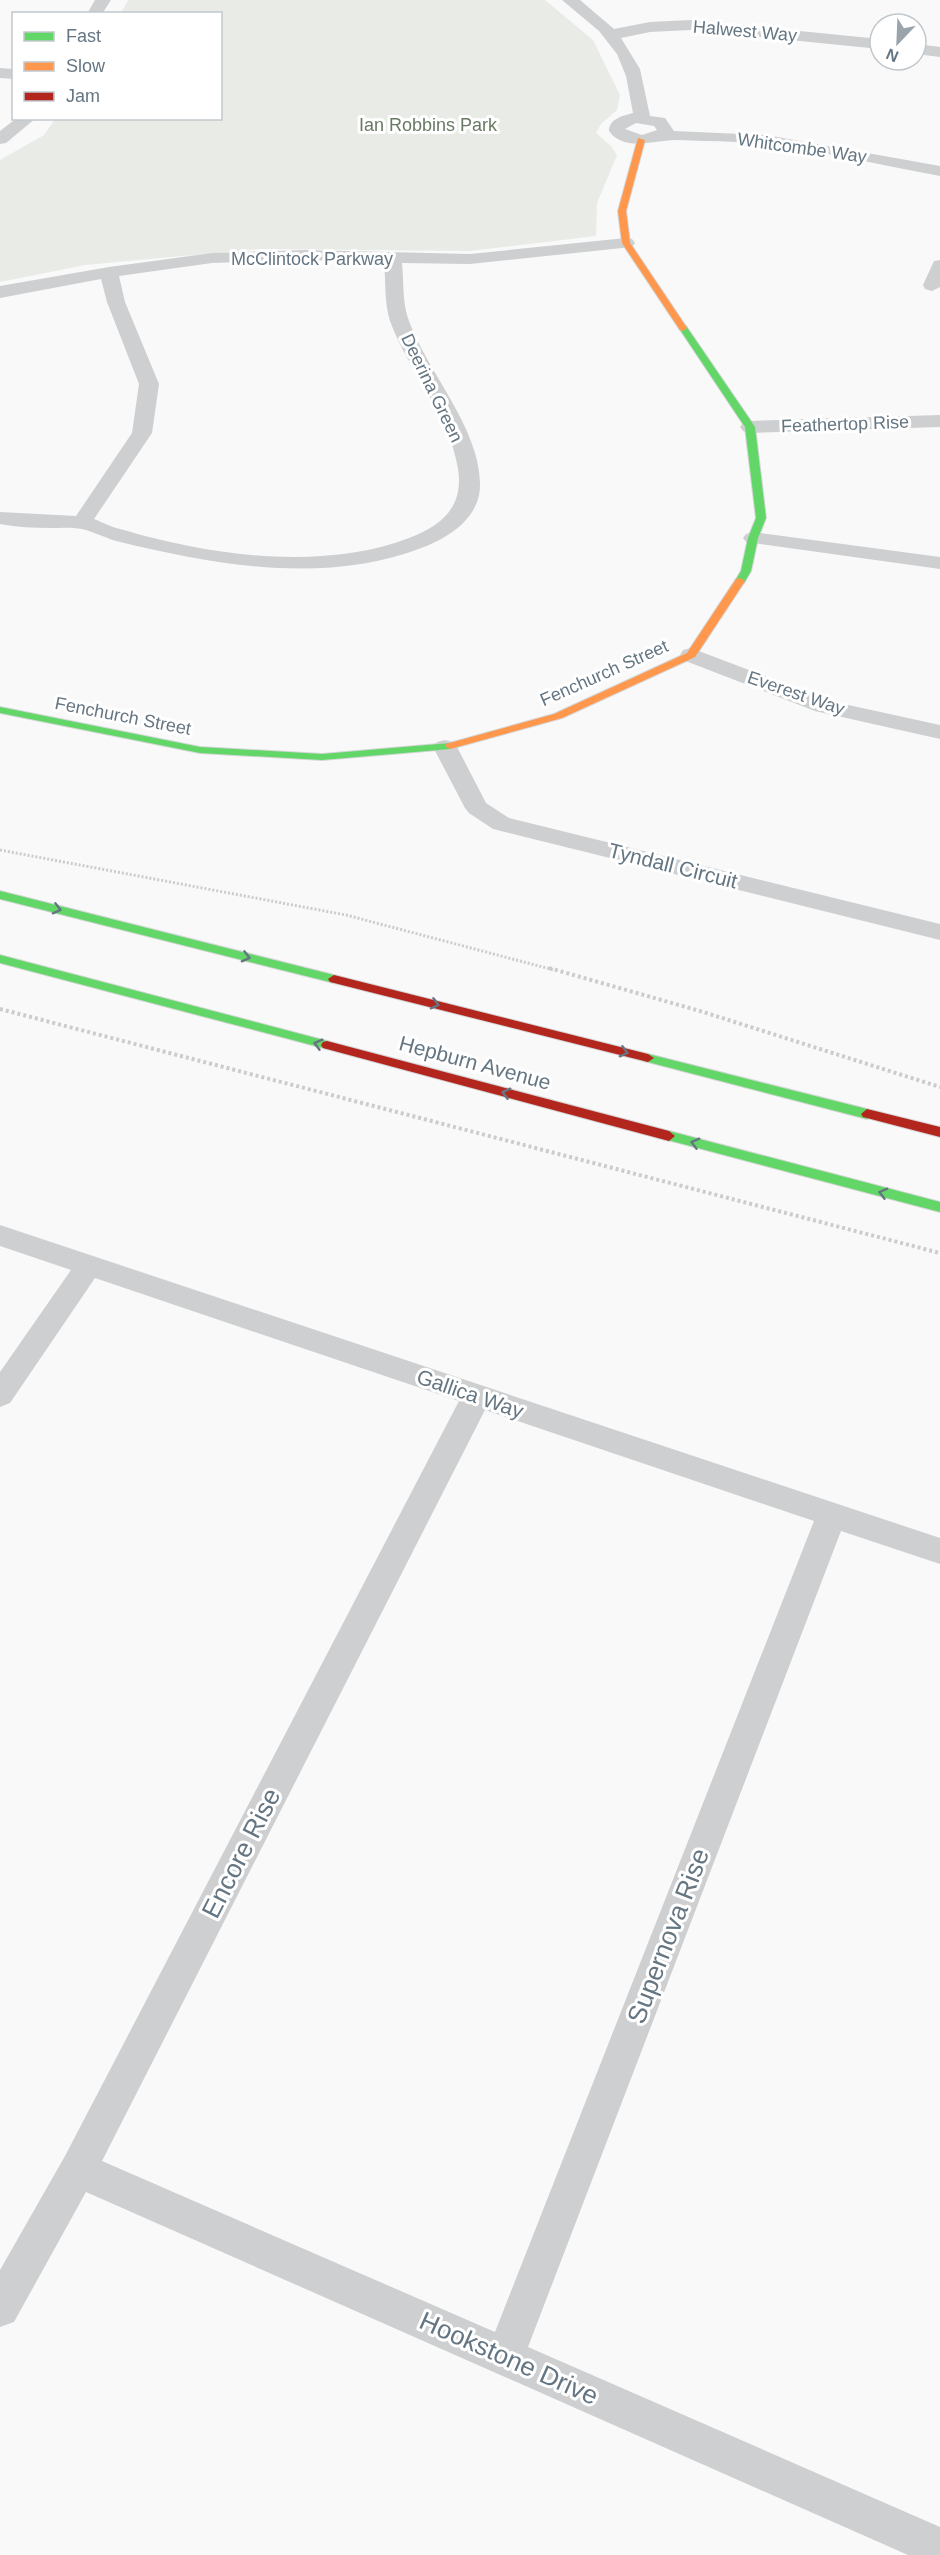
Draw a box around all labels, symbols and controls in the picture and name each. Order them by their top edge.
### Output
legend [12,12,222,120]
north arrow [868,12,928,72]
street label: Halwest Way [692,16,798,46]
text: Fast [66,26,101,46]
text: N [884,45,901,65]
text: Slow [66,56,106,76]
text: Jam [66,86,100,106]
park label: Ian Robbins Park [359,115,498,135]
street label: Whitcombe Way [736,129,868,167]
street label: McClintock Parkway [231,249,393,269]
street label: Deerina Green [397,331,467,445]
street label: Feathertop Rise [781,412,909,436]
street label: Fenchurch Street [537,636,671,710]
street label: Everest Way [745,667,847,719]
street label: Fenchurch Street [53,693,193,739]
street label: Tyndall Circuit [606,838,740,893]
one-way arrow [52,901,62,914]
one-way arrow [241,949,251,962]
one-way arrow [430,997,440,1010]
street label: Hepburn Avenue [397,1031,553,1094]
one-way arrow [313,1038,323,1051]
one-way arrow [619,1044,629,1057]
one-way arrow [501,1088,511,1101]
one-way arrow [690,1138,701,1150]
one-way arrow [879,1187,889,1200]
street label: Gallica Way [414,1365,527,1423]
street label: Encore Rise [195,1783,287,1923]
street label: Supernova Rise [621,1844,715,2028]
street label: Hookstone Drive [415,2305,603,2411]

